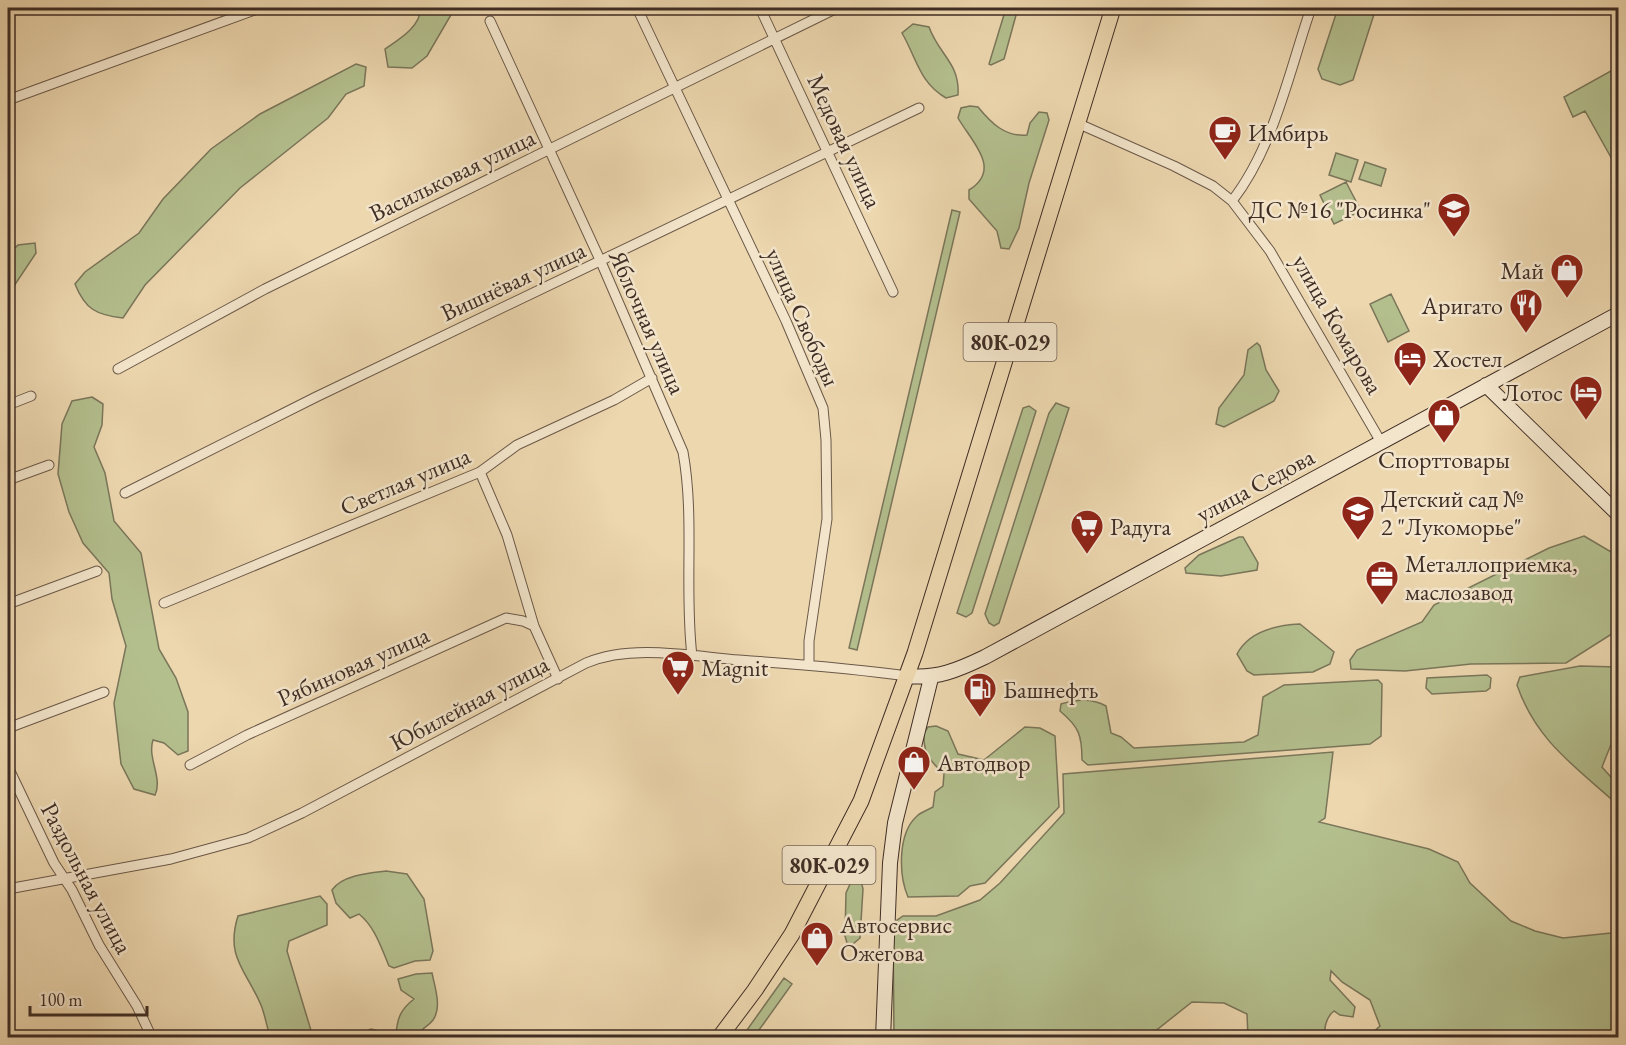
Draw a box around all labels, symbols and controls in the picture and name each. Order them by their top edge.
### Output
street label: Медовая улица [800,69,890,213]
cafe icon: Имбирь [1207,114,1243,161]
place label: Имбирь [1248,117,1328,148]
street label: Васильковая улица [364,121,540,229]
school or university icon: ДС №16 "Росинка" [1436,191,1472,238]
place label: ДС №16 "Росинка" [1249,194,1431,225]
street label: Вишнёвая улица [436,234,591,328]
street label: улица Свободы [759,243,847,391]
street label: Яблочная улица [602,244,694,399]
street label: улица Комарова [1285,248,1391,400]
shop icon: Май [1549,252,1585,299]
place label: Май [1501,255,1544,286]
restaurant icon: Аригато [1508,287,1544,334]
place label: Аригато [1420,290,1503,321]
road number: 80К-029 [964,323,1056,361]
hotel icon: Хостел [1392,340,1428,387]
place label: Хостел [1432,343,1502,374]
hotel icon: Лотос [1568,374,1604,421]
place label: Лотос [1503,377,1563,408]
shop icon: Спорттовары [1426,397,1462,444]
street label: Светлая улица [335,440,475,522]
street label: улица Седова [1190,441,1320,529]
place label: Спорттовары [1378,444,1510,475]
place label: Детский сад № 2 "Лукоморье" [1381,483,1524,542]
school or university icon: Детский сад № 2 "Лукоморье" [1340,494,1376,541]
supermarket icon: Радуга [1069,508,1105,555]
place label: Радуга [1110,511,1172,542]
place label: Металлоприемка, маслозавод [1405,548,1578,607]
office icon: Металлоприемка, маслозавод [1364,559,1400,606]
street label: Рябиновая улица [272,618,434,713]
street label: Юбилейная улица [384,648,554,758]
supermarket icon: Magnit [660,649,696,696]
place label: Magnit [701,652,769,683]
fuel station icon: Башнефть [962,671,998,718]
place label: Башнефть [1003,674,1098,705]
shop icon: Автодвор [896,744,932,791]
place label: Автодвор [936,747,1030,778]
street label: Раздольная улица [34,797,140,959]
road number: 80К-029 [782,846,876,884]
place label: Автосервис Ожегова [839,909,952,968]
shop icon: Автосервис Ожегова [799,920,835,967]
scale bar [30,979,147,1017]
text: 100 m [39,988,83,1011]

